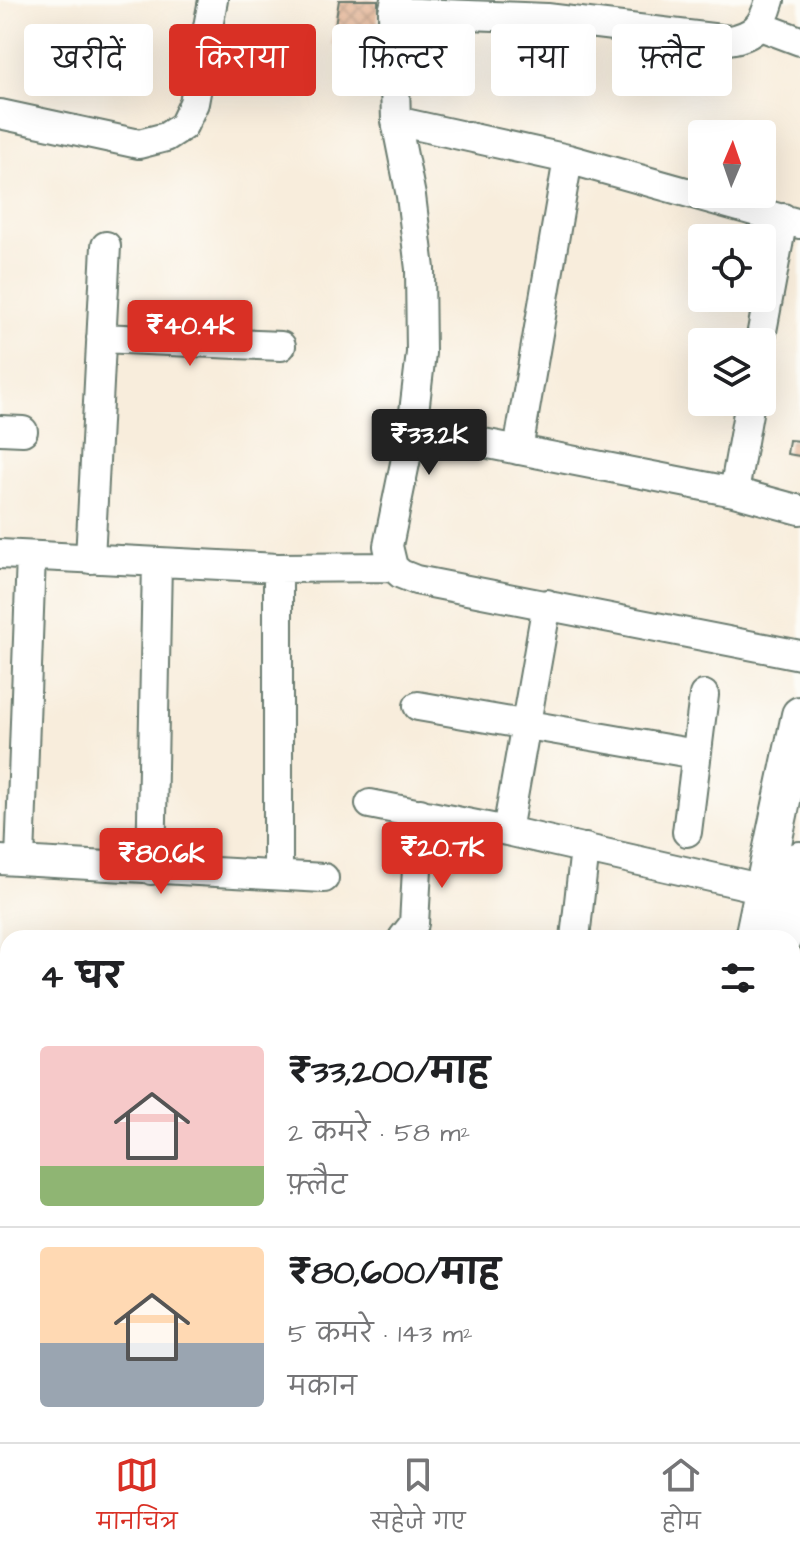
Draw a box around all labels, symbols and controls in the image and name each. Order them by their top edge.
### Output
chip: खरीदें [24,24,153,96]
chip: किराया [169,24,316,96]
chip: फ़िल्टर [332,24,475,96]
chip: नया [491,24,596,96]
chip: फ़्लैट [612,24,732,96]
north arrow [688,120,776,208]
map controls [688,120,776,416]
button: locate [688,224,776,312]
pin: ₹40.4K [125,300,255,368]
text: ₹40.4K [145,308,235,344]
button: layers [688,328,776,416]
pin: ₹33.2K [364,409,494,477]
text: ₹33.2K [390,417,468,453]
pin: ₹20.7K [377,822,507,890]
pin: ₹80.6K [96,828,226,896]
text: ₹20.7K [400,830,484,866]
text: ₹80.6K [118,836,204,872]
text: 4 घर [40,953,122,1001]
icon: filters [716,956,760,1000]
text: ₹33,200/माह [288,1048,490,1096]
icon: home [104,1078,200,1174]
text: 2 कमरे · 58 m² [288,1115,470,1151]
text: फ़्लैट [288,1168,347,1204]
text: ₹80,600/माह [288,1249,500,1297]
icon: home [104,1279,200,1375]
text: 5 कमरे · 143 m² [288,1316,473,1352]
text: मकान [288,1369,357,1405]
tab: मानचित्र [97,1453,177,1546]
tab: सहेजे गए [371,1453,466,1546]
tab: होम [659,1453,703,1546]

